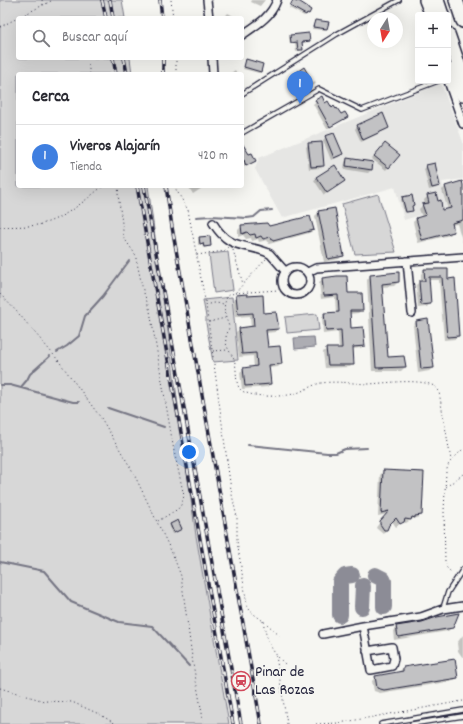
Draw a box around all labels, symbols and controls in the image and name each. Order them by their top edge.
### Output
north arrow [367,12,403,48]
map controls [415,12,451,84]
button: + [415,12,451,48]
search box [16,16,244,60]
icon: search [30,27,52,49]
text: Buscar aquí [62,27,127,49]
button: − [415,48,451,84]
pin: 1 [287,71,313,104]
text: Cerca [32,86,69,110]
text: Viveros Alajarín [70,136,160,158]
text: 1 [44,147,46,166]
text: 420 m [198,147,228,166]
text: Tienda [70,158,102,177]
your location [179,442,199,462]
place label: Pinar de Las Rozas [255,661,315,702]
station icon: Pinar de Las Rozas [230,670,252,692]

